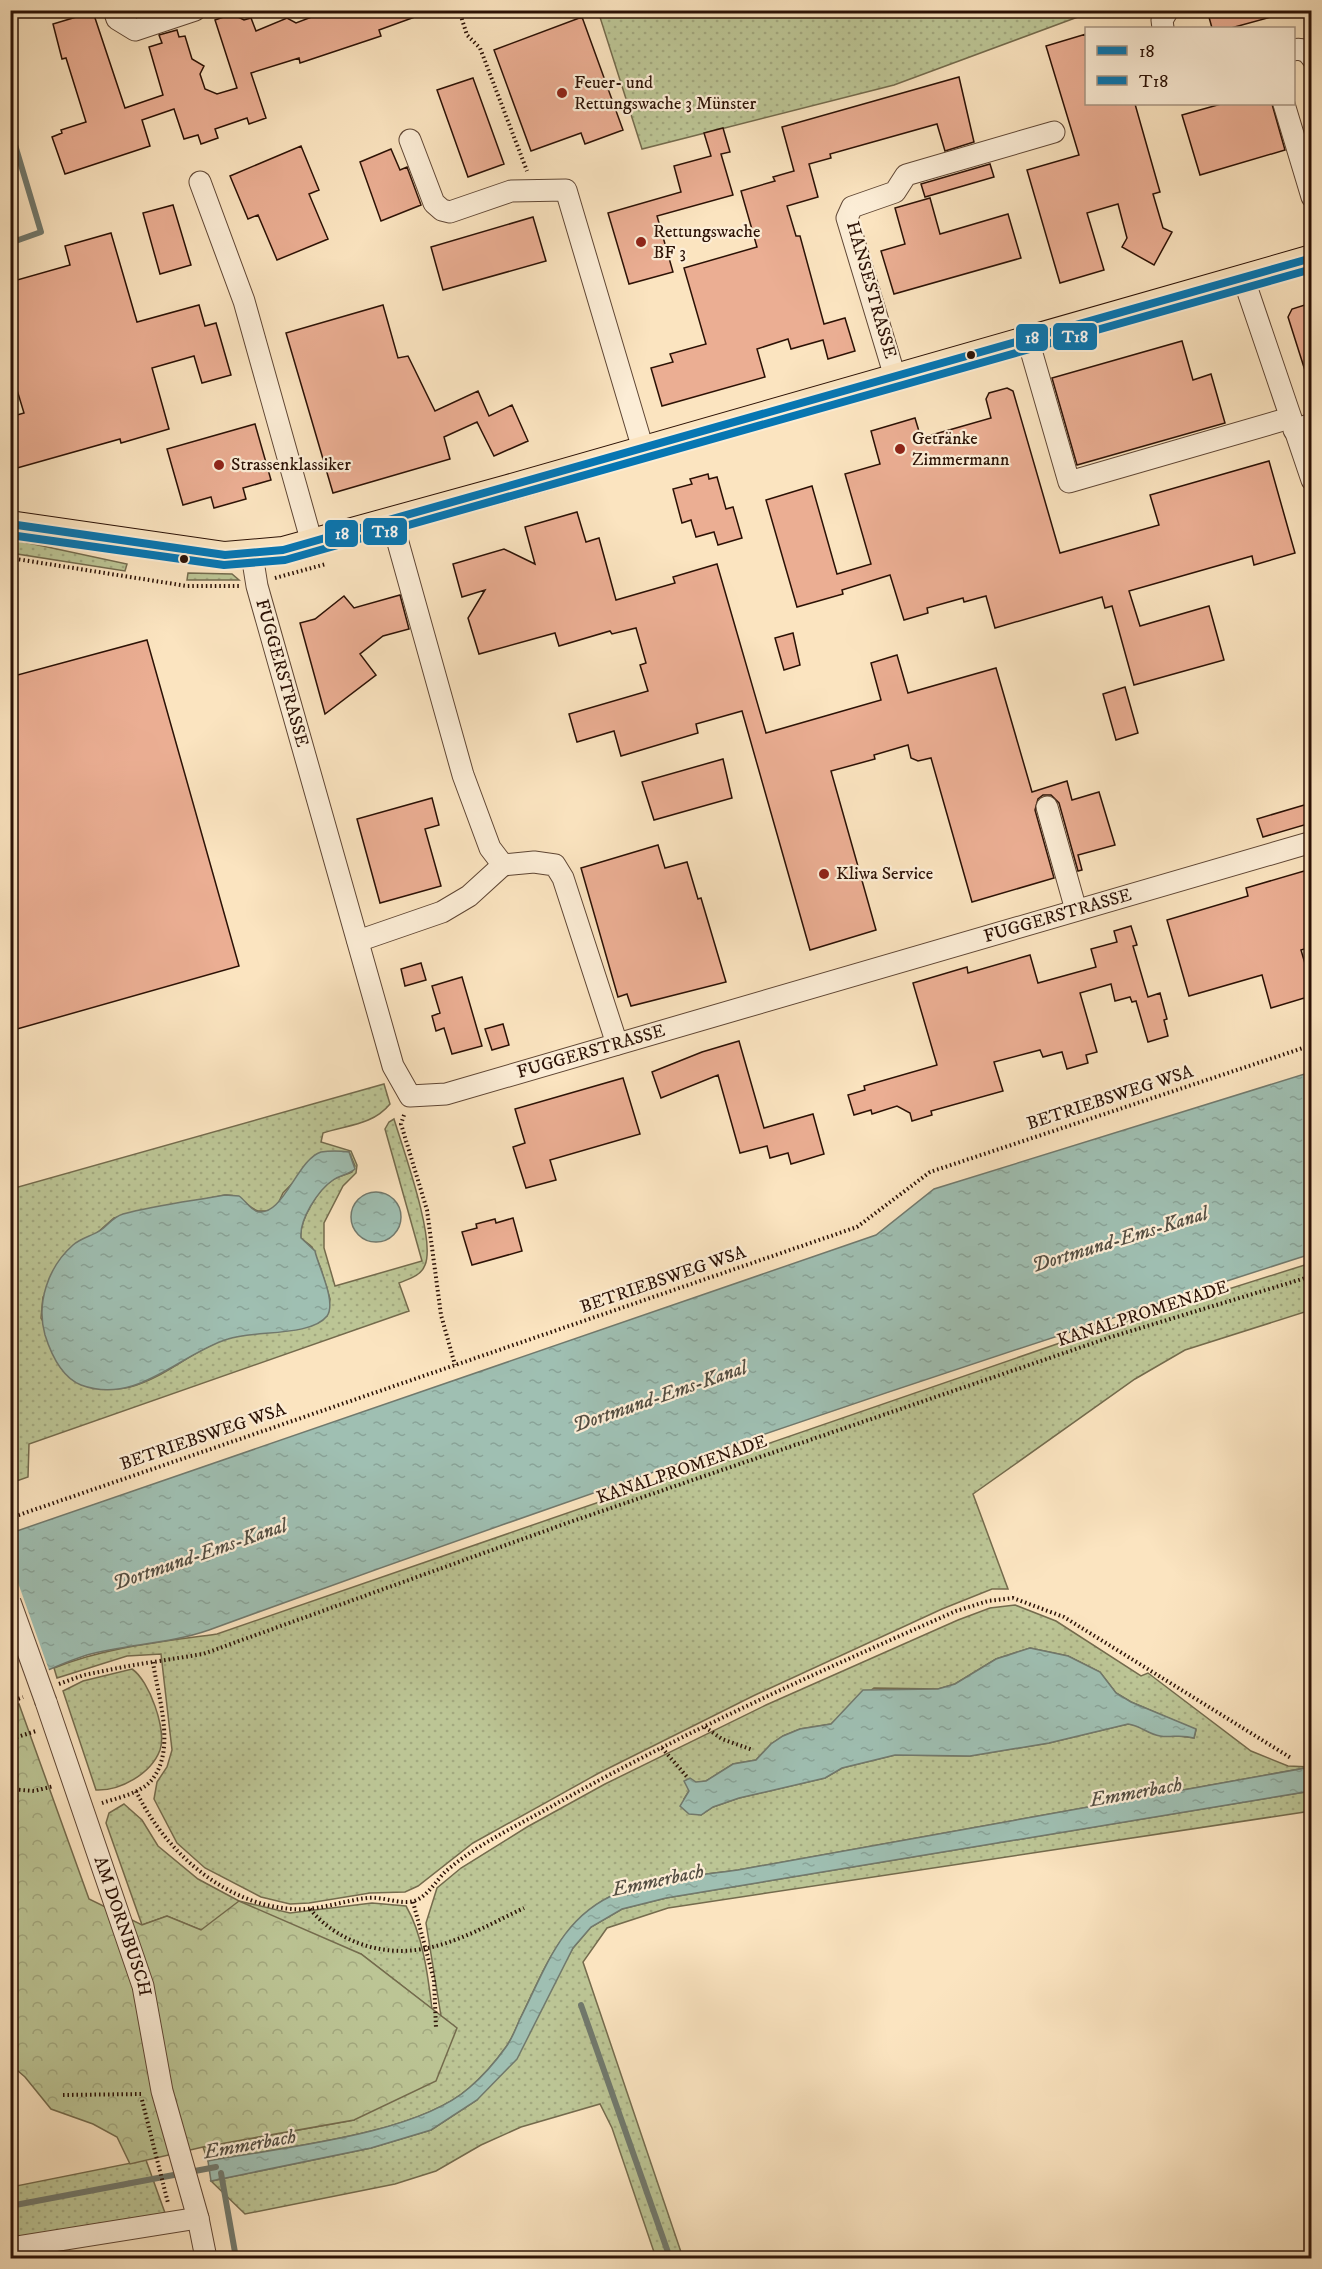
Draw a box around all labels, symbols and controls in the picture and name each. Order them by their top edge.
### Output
legend [1085,27,1295,105]
text: 18 [1139,41,1155,63]
text: T18 [1139,71,1168,93]
place label: Feuer- und Rettungswache 3 Münster [574,72,756,115]
marker: Feuer- und Rettungswache 3 Münster [555,86,569,100]
street label: HANSESTRASSE [841,219,901,361]
place label: Rettungswache BF 3 [653,221,760,264]
marker: Rettungswache BF 3 [634,235,648,249]
line badge: T18 [1052,322,1098,351]
line badge: 18 [1015,323,1049,352]
text: T18 [1061,327,1088,347]
text: 18 [1025,328,1039,348]
unlabelled marker [965,349,977,361]
place label: Getränke Zimmermann [912,428,1010,471]
marker: Getränke Zimmermann [893,442,907,456]
place label: Strassenklassiker [231,454,351,476]
marker: Strassenklassiker [212,458,226,472]
line badge: T18 [362,517,408,546]
line badge: 18 [324,519,359,548]
text: T18 [371,522,398,542]
text: 18 [335,524,349,544]
unlabelled marker [178,553,190,565]
street label: FUGGERSTRASSE [250,597,313,750]
place label: Kliwa Service [836,863,933,885]
marker: Kliwa Service [817,867,831,881]
street label: FUGGERSTRASSE [981,884,1135,948]
street label: FUGGERSTRASSE [515,1020,668,1084]
street label: BETRIEBSWEG WSA [1024,1061,1197,1135]
water label: Dortmund-Ems-Kanal [1029,1201,1213,1279]
street label: BETRIEBSWEG WSA [577,1241,749,1319]
street label: KANALPROMENADE [1055,1276,1232,1352]
water label: Dortmund-Ems-Kanal [569,1355,752,1439]
street label: BETRIEBSWEG WSA [117,1398,289,1476]
street label: KANALPROMENADE [594,1430,770,1510]
water label: Dortmund-Ems-Kanal [109,1513,292,1597]
water label: Emmerbach [1087,1773,1184,1814]
street label: AM DORNBUSCH [89,1853,156,1998]
water label: Emmerbach [609,1859,706,1903]
water label: Emmerbach [201,2125,298,2166]

